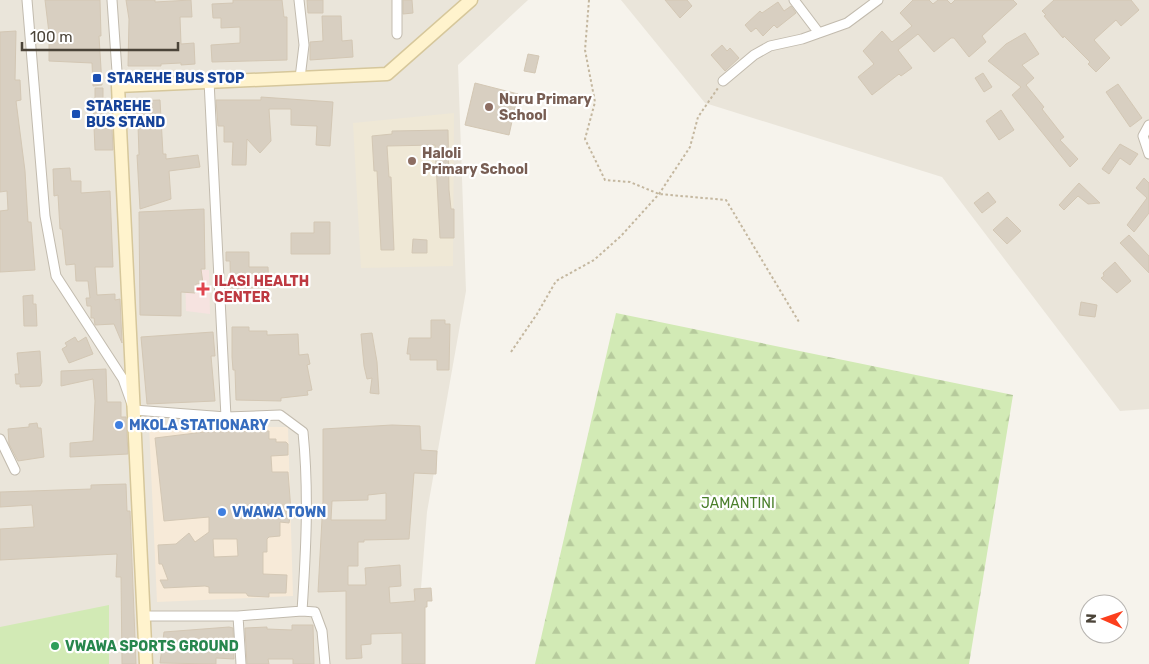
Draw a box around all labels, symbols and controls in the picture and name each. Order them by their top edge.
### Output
scale bar [22,20,179,52]
text: 100 m [30,28,72,46]
place label: STAREHE BUS STOP [107,70,245,87]
marker: STAREHE BUS STOP [91,72,103,84]
place label: Nuru Primary School [499,91,593,124]
place label: STAREHE BUS STAND [86,98,165,131]
marker: Nuru Primary School [483,101,495,113]
marker: STAREHE BUS STAND [70,108,82,120]
place label: Haloli Primary School [422,145,528,178]
marker: Haloli Primary School [406,155,418,167]
place label: ILASI HEALTH CENTER [214,273,309,306]
marker: ILASI HEALTH CENTER [196,282,210,296]
place label: MKOLA STATIONARY [129,417,269,434]
marker: MKOLA STATIONARY [113,419,125,431]
park label: JAMANTINI [701,495,775,512]
place label: VWAWA TOWN [232,504,326,521]
marker: VWAWA TOWN [216,506,228,518]
north arrow [1079,594,1129,644]
text: N [1083,613,1100,624]
place label: VWAWA SPORTS GROUND [65,638,239,655]
marker: VWAWA SPORTS GROUND [49,640,61,652]

